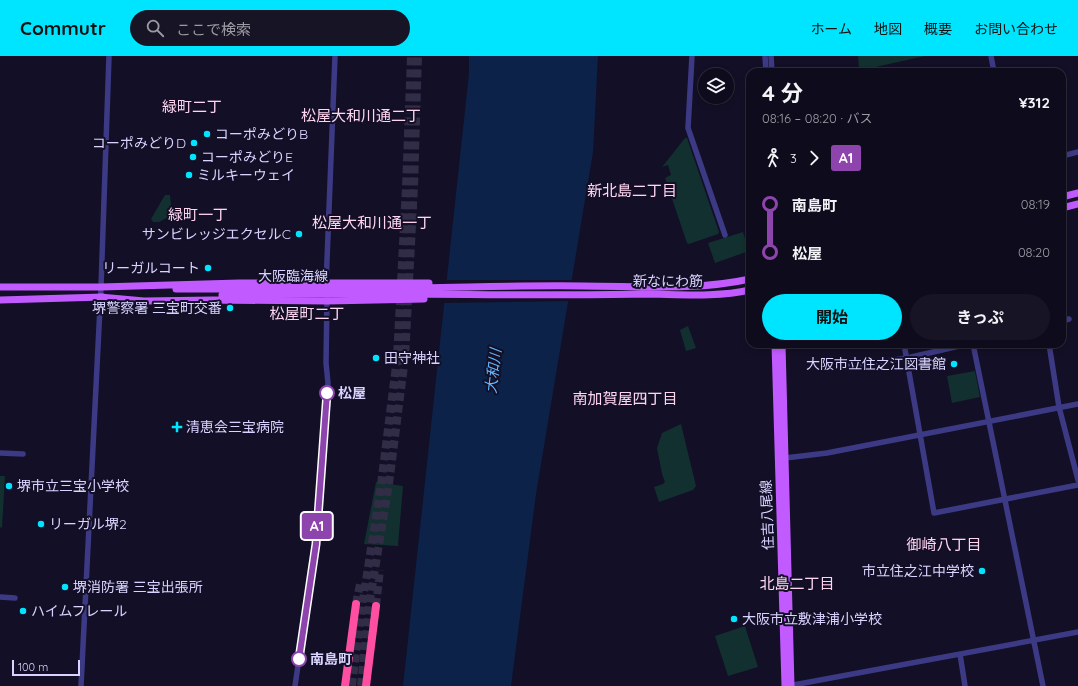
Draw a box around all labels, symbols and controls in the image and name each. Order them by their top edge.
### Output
search box [130,10,410,46]
text: Commutr [20,16,106,40]
icon: search [144,17,166,39]
text: ここで検索 [176,20,251,39]
text: ホーム [810,20,852,38]
text: 地図 [874,20,902,38]
text: 概要 [924,20,952,38]
text: お問い合わせ [974,20,1058,38]
map controls [698,68,734,104]
button: layers [698,68,734,104]
text: 4 分 [762,79,803,107]
text: ¥312 [1019,93,1050,112]
district label: 緑町二丁 [162,97,222,116]
district label: 松屋大和川通二丁 [301,106,421,125]
text: 08:16 – 08:20 · バス [762,110,872,126]
place label: コーポみどりB [215,125,308,143]
marker: コーポみどりB [202,129,212,139]
place label: コーポみどりD [92,134,186,152]
marker: コーポみどりD [189,138,199,148]
icon: walk [762,147,784,169]
icon: forward [803,147,825,169]
place label: コーポみどりE [201,148,293,166]
text: A1 [839,149,853,167]
text: 3 [790,150,797,166]
marker: コーポみどりE [188,152,198,162]
place label: ミルキーウェイ [197,166,295,184]
marker: ミルキーウェイ [184,170,194,180]
district label: 新北島二丁目 [587,181,677,200]
text: 南島町 [792,196,837,215]
text: 08:19 [1021,196,1050,212]
district label: 緑町一丁 [168,205,228,224]
district label: 松屋大和川通一丁 [312,213,432,232]
place label: サンビレッジエクセルC [142,225,291,243]
marker: サンビレッジエクセルC [294,229,304,239]
text: 松屋 [792,244,822,263]
text: 08:20 [1018,244,1050,260]
place label: リーガルコート [102,259,200,277]
marker: リーガルコート [203,263,213,273]
street label: 大阪臨海線 [258,267,328,285]
street label: 新なにわ筋 [633,272,703,290]
button: 開始 [762,294,902,340]
button: きっぷ [910,294,1050,340]
place label: 堺警察署 三宝町交番 [92,299,222,317]
marker: 堺警察署 三宝町交番 [225,303,235,313]
district label: 松屋町二丁 [269,304,345,323]
water label: 大和川 [481,346,505,394]
place label: 田守神社 [384,349,440,367]
marker: 田守神社 [371,353,381,363]
place label: 大阪市立住之江図書館 [806,355,946,373]
marker: 大阪市立住之江図書館 [949,359,959,369]
place label: 松屋 [338,384,366,402]
marker: 松屋 [319,385,335,401]
district label: 南加賀屋四丁目 [572,389,678,408]
place label: 清恵会三宝病院 [186,418,284,436]
marker: 清恵会三宝病院 [171,421,183,433]
place label: 堺市立三宝小学校 [17,477,129,495]
street label: 住吉八尾線 [757,480,777,550]
marker: 堺市立三宝小学校 [4,481,14,491]
line badge: A1 [299,513,335,539]
place label: リーガル堺2 [49,515,127,533]
text: A1 [310,517,324,535]
marker: リーガル堺2 [36,519,46,529]
district label: 御崎八丁目 [906,535,982,554]
place label: 市立住之江中学校 [862,562,974,580]
marker: 市立住之江中学校 [977,566,987,576]
district label: 北島二丁目 [759,574,835,593]
place label: 堺消防署 三宝出張所 [73,578,203,596]
marker: 堺消防署 三宝出張所 [60,582,70,592]
place label: ハイムフレール [31,602,128,620]
marker: ハイムフレール [18,606,28,616]
place label: 大阪市立敷津浦小学校 [742,610,882,628]
marker: 大阪市立敷津浦小学校 [729,614,739,624]
place label: 南島町 [310,650,352,668]
marker: 南島町 [291,651,307,667]
scale bar [12,658,80,677]
text: 100 m [18,660,48,674]

